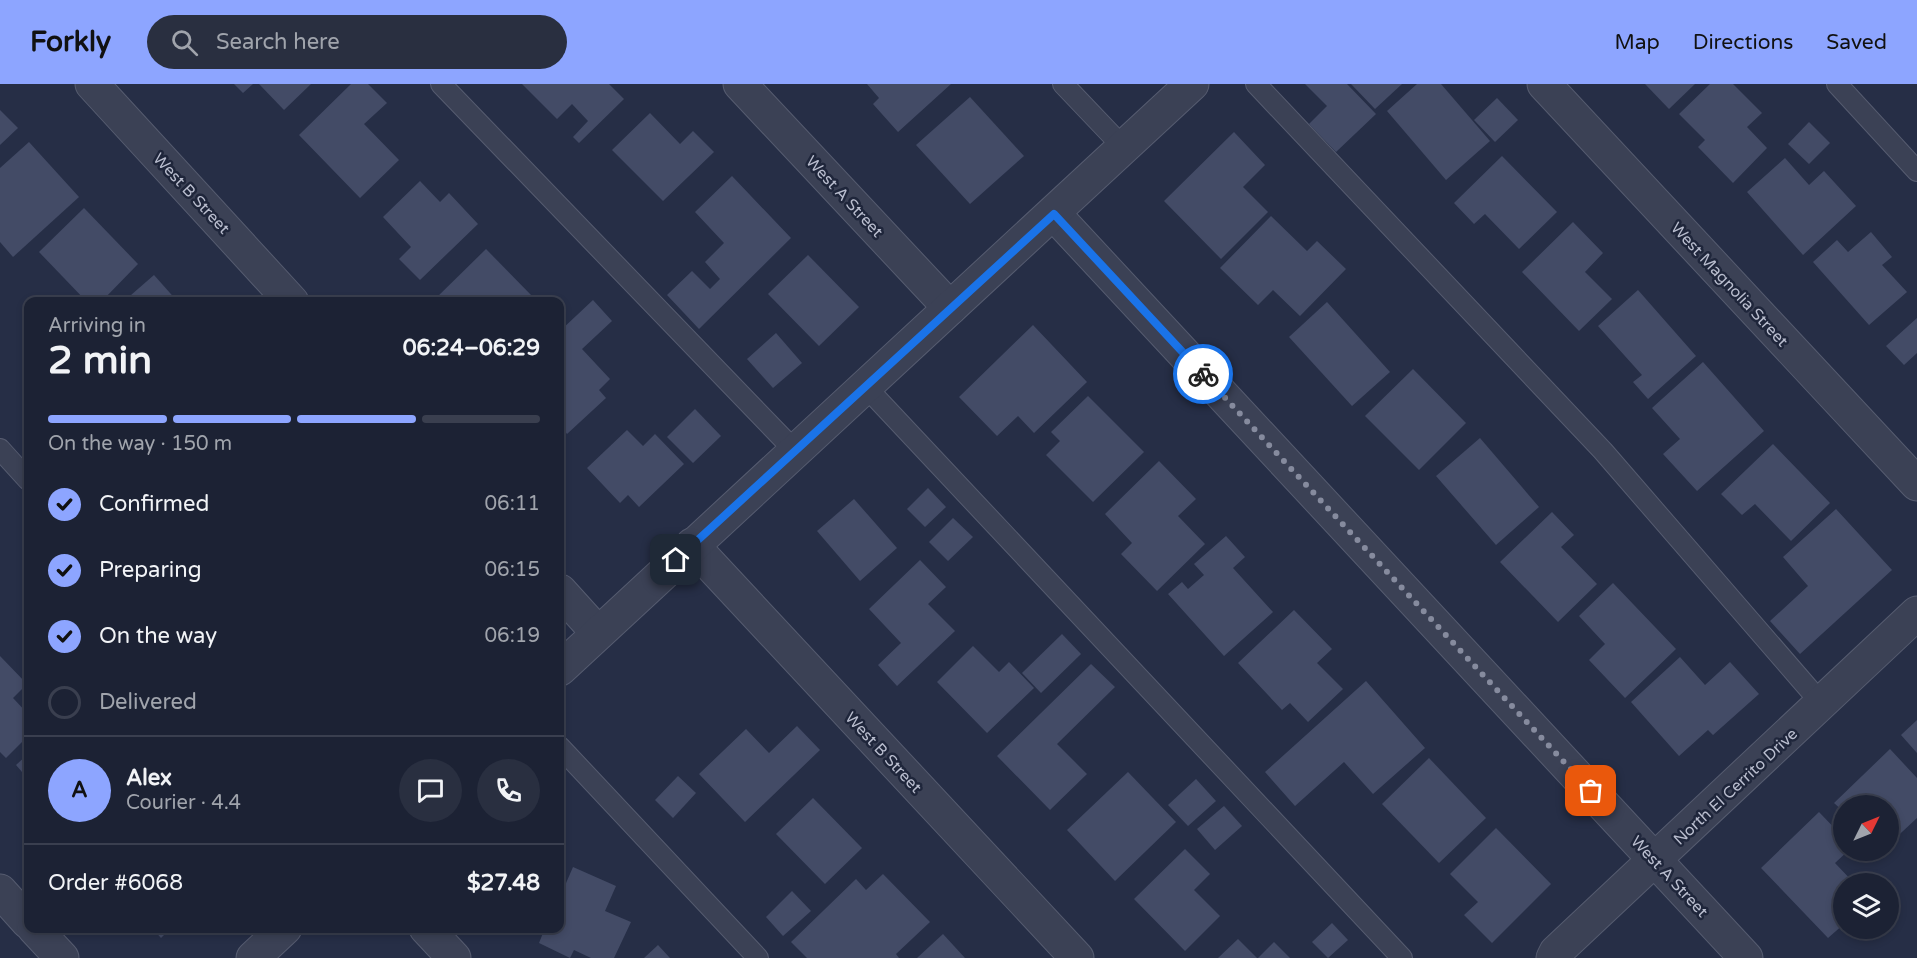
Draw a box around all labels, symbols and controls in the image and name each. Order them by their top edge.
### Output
search box [147,15,567,69]
text: Forkly [30,25,111,59]
icon: search [168,26,201,59]
text: Search here [216,29,340,55]
text: Map [1614,30,1660,55]
text: Directions [1693,30,1793,55]
text: Saved [1826,30,1887,55]
street label: West B Street [149,149,234,238]
street label: West A Street [801,152,887,242]
street label: West Magnolia Street [1666,218,1792,351]
text: Arriving in [48,314,146,338]
text: 06:24–06:29 [403,335,540,361]
text: 2 min [48,337,152,384]
courier [1173,344,1233,404]
icon: bike [1187,358,1220,391]
text: On the way · 150 m [48,432,232,456]
icon: check [48,488,81,521]
text: Confirmed [99,491,209,517]
text: 06:11 [485,492,540,516]
pin [650,534,701,585]
icon: home [659,543,692,576]
icon: check [48,554,81,587]
text: Preparing [99,557,202,583]
text: 06:15 [485,558,540,582]
icon: check [48,620,81,653]
text: On the way [99,623,217,649]
text: 06:19 [485,624,540,648]
text: Delivered [99,689,197,715]
street label: West B Street [841,708,926,797]
street label: North El Cerrito Drive [1670,724,1802,849]
button: chat [399,759,462,822]
button: phone [477,759,540,822]
text: Alex [126,765,172,791]
pin [1565,765,1616,816]
icon: bag [1574,774,1607,807]
text: A [71,777,88,803]
text: Courier · 4.4 [126,791,241,815]
north arrow [1833,795,1899,861]
map controls [1833,795,1899,939]
street label: West A Street [1626,832,1712,922]
text: Order #6068 [48,870,183,896]
text: $27.48 [467,870,540,896]
button: layers [1833,873,1899,939]

